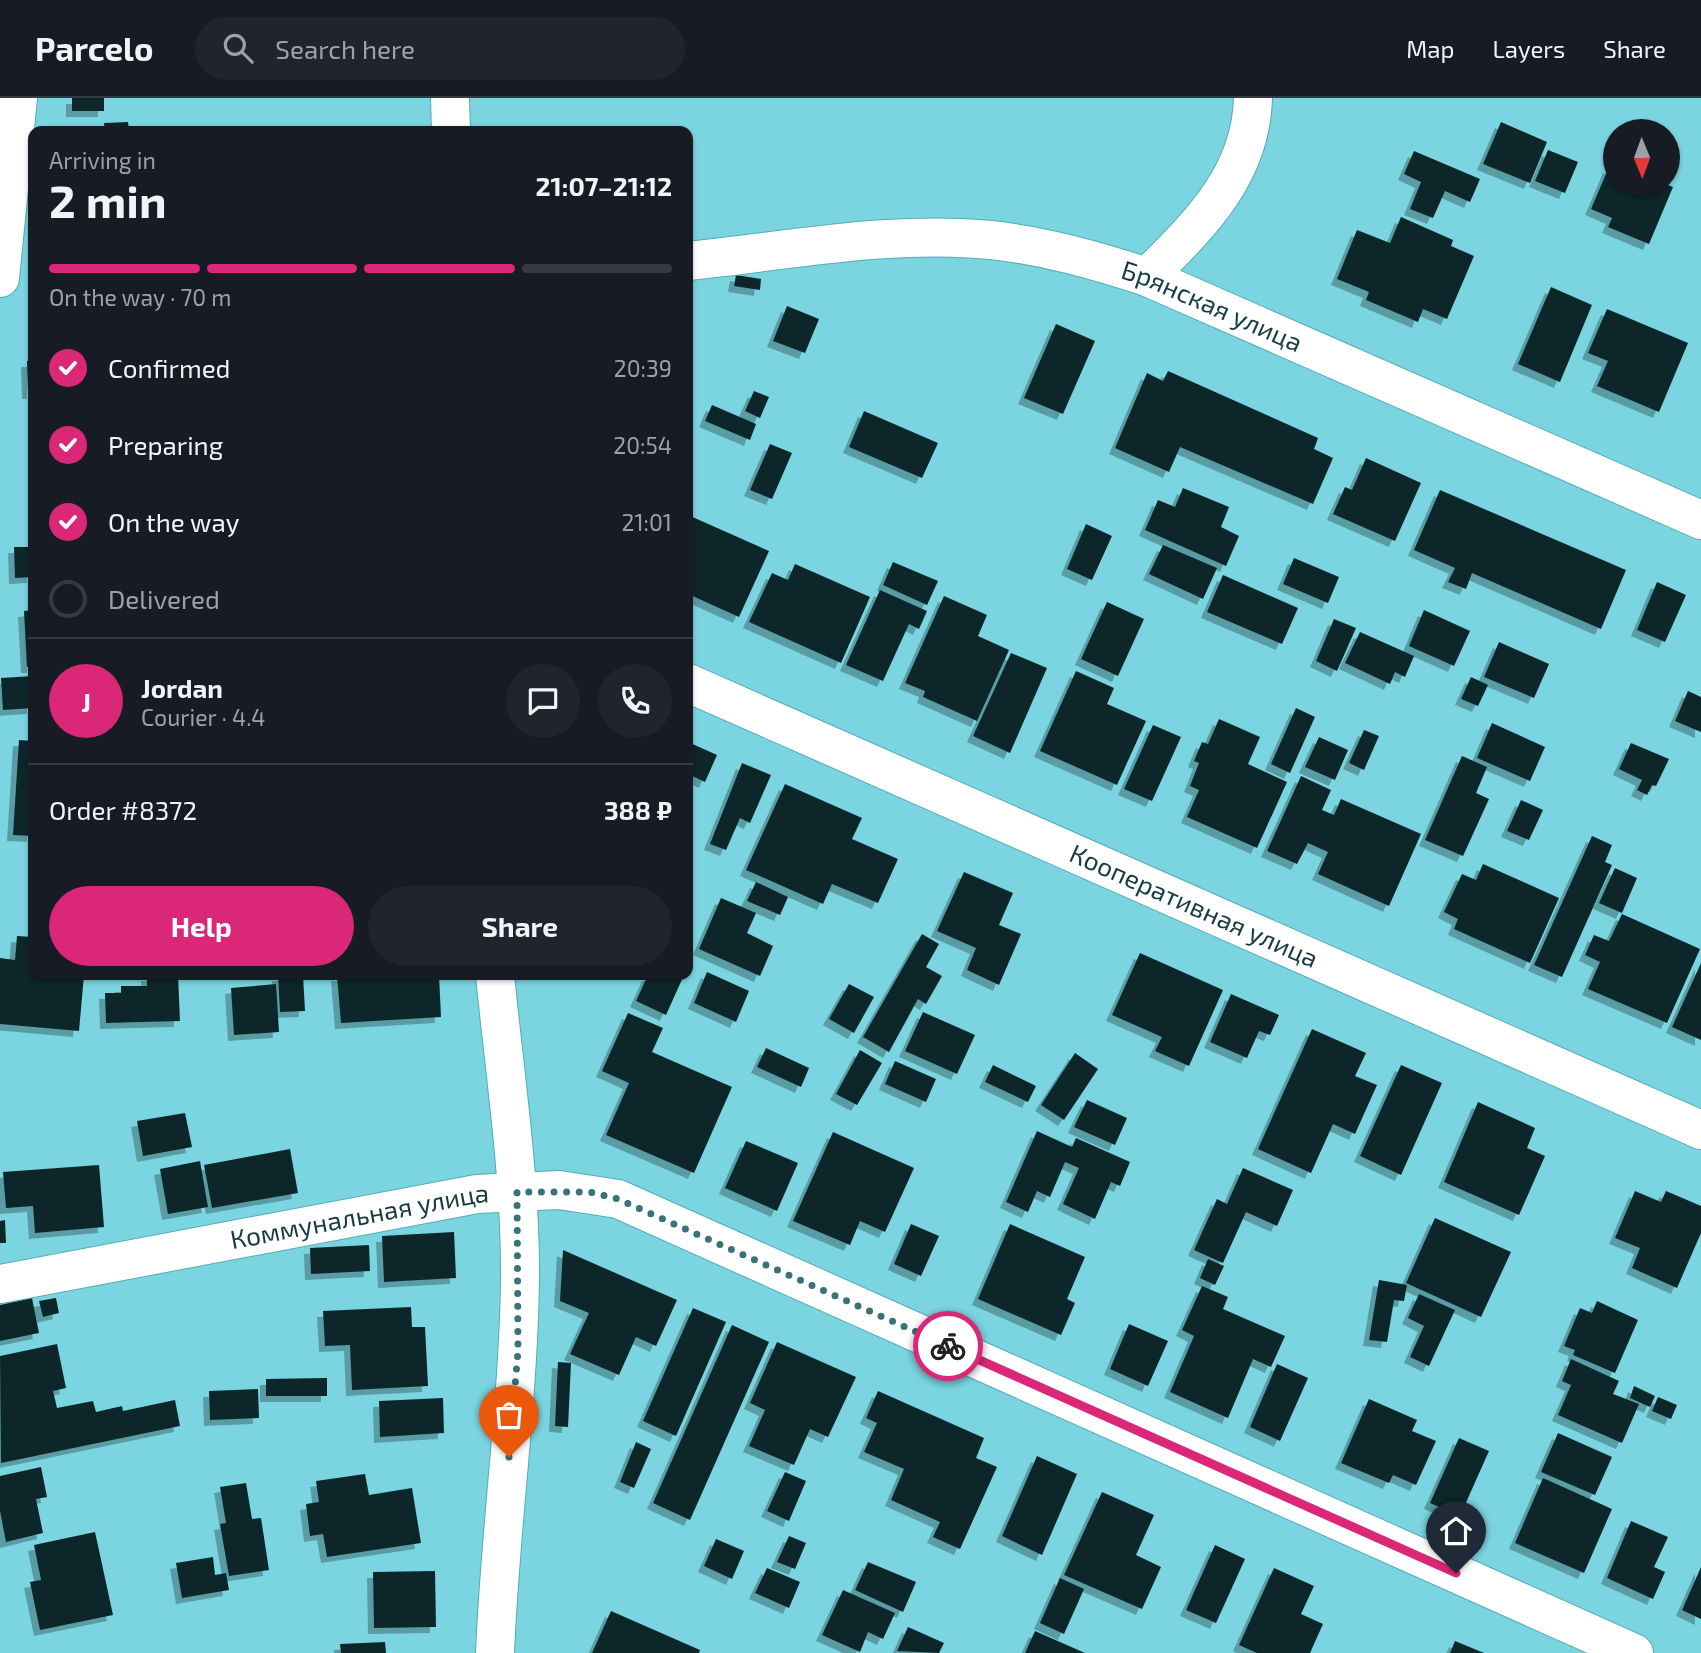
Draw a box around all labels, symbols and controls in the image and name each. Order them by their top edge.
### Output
search box [195,17,685,80]
text: Parcelo [35,28,153,68]
icon: search [219,29,257,67]
text: Search here [275,33,415,64]
text: Map [1406,34,1454,63]
text: Layers [1492,34,1565,63]
text: Share [1603,34,1666,63]
north arrow [1603,119,1680,196]
map controls [1603,119,1680,196]
text: Arriving in [49,146,156,174]
text: 21:07–21:12 [535,170,672,201]
text: 2 min [49,172,167,227]
street label: Брянская улица [1118,253,1308,357]
text: On the way · 70 m [49,283,231,311]
icon: check [49,349,87,387]
text: Confirmed [108,352,231,383]
text: 20:39 [614,354,672,382]
icon: check [49,426,87,464]
text: Preparing [108,429,223,460]
text: 20:54 [613,431,672,459]
icon: check [49,503,87,541]
text: On the way [108,506,239,537]
text: 21:01 [621,508,672,536]
text: Delivered [108,583,220,614]
button: chat [506,664,580,738]
button: phone [598,664,672,738]
text: Jordan [141,672,223,703]
text: J [81,686,91,717]
text: Courier · 4.4 [141,703,265,731]
text: Order #8372 [49,794,197,825]
text: 388 ₽ [604,794,672,825]
street label: Кооперативная улица [1066,837,1323,973]
button: Help [49,886,354,966]
button: Share [368,886,672,966]
street label: Коммунальная улица [227,1176,490,1254]
courier [913,1311,983,1381]
icon: bike [929,1327,967,1365]
pin [479,1385,539,1457]
icon: bag [490,1396,528,1434]
pin [1426,1501,1486,1573]
icon: home [1437,1512,1475,1550]

